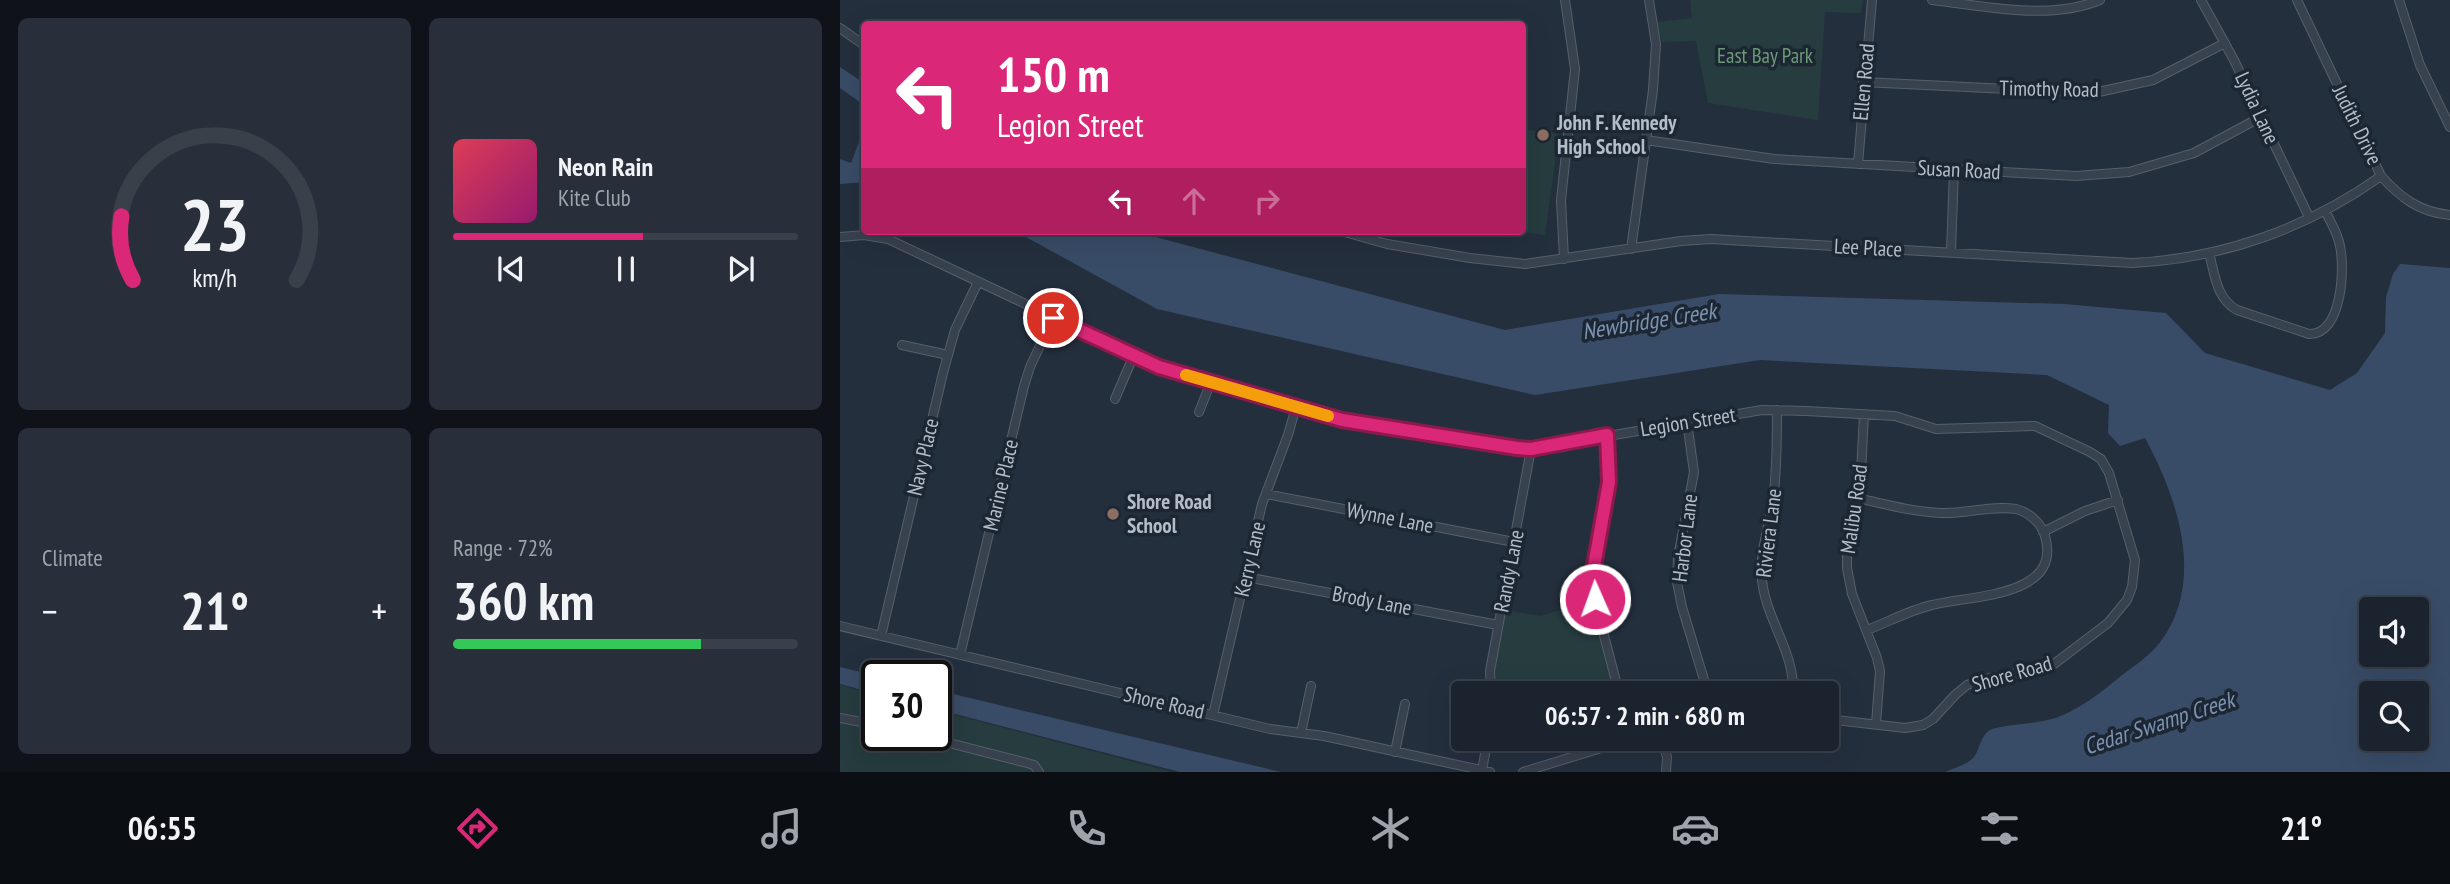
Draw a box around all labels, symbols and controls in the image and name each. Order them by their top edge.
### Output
text: 150 m [997,42,1110,106]
park label: East Bay Park [1717,42,1813,69]
street label: Ellen Road [1847,42,1880,121]
icon: left [882,49,973,140]
street label: Lydia Lane [2229,68,2286,148]
street label: Timothy Road [1999,74,2099,103]
street label: Judith Drive [2326,80,2388,169]
text: Legion Street [997,104,1144,146]
place label: John F. Kennedy High School [1556,109,1677,160]
marker: John F. Kennedy High School [1535,127,1551,143]
text: Neon Rain [558,150,653,183]
street label: Susan Road [1917,154,2001,185]
text: 23 [180,176,249,270]
icon: left [1102,182,1140,220]
icon: ahead [1175,182,1213,220]
icon: right [1248,182,1286,220]
text: Kite Club [558,183,631,212]
street label: Lee Place [1833,232,1903,263]
icon: previous [492,250,530,288]
icon: pause [607,250,645,288]
icon: next [722,250,760,288]
text: km/h [192,262,237,294]
pin [1023,288,1083,348]
water label: Newbridge Creek [1580,295,1721,345]
icon: arrive [1034,299,1072,337]
street label: Legion Street [1638,401,1738,442]
street label: Navy Place [901,416,944,498]
street label: Marine Place [977,437,1024,533]
street label: Malibu Road [1834,463,1873,555]
street label: Riviera Lane [1750,487,1787,579]
place label: Shore Road School [1127,488,1212,539]
street label: Harbor Lane [1666,492,1703,584]
street label: Wynne Lane [1344,496,1436,539]
marker: Shore Road School [1105,506,1121,522]
street label: Kerry Lane [1228,519,1271,599]
street label: Randy Lane [1487,527,1530,614]
text: Range · 72% [453,533,553,562]
text: Climate [42,543,103,572]
position arrow [1558,562,1632,636]
text: 360 km [453,567,594,634]
text: 21° [180,577,249,644]
street label: Brody Lane [1330,580,1414,621]
text: − [42,586,58,635]
text: + [371,586,387,635]
map controls [2359,597,2429,751]
button: sound [2359,597,2429,667]
street label: Shore Road [1969,649,2055,698]
speed limit sign: 30 [861,660,952,751]
street label: Shore Road [1121,680,1207,725]
button: search [2359,681,2429,751]
water label: Cedar Swamp Creek [2080,684,2241,760]
text: 06:57 · 2 min · 680 m [1545,699,1745,732]
icon: directions [453,804,502,853]
icon: music [757,804,806,853]
icon: phone [1062,804,1111,853]
icon: climate [1366,804,1415,853]
icon: car [1671,804,1720,853]
icon: filters [1975,804,2024,853]
text: 06:55 [128,807,197,849]
text: 21° [2280,807,2322,849]

